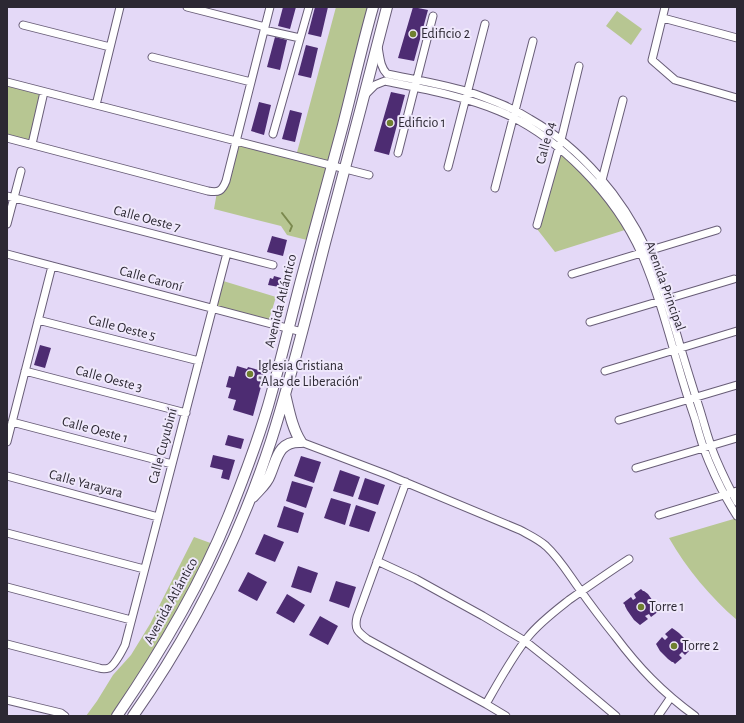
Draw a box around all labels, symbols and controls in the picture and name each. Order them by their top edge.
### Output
place label: Edificio 2 [421,27,470,41]
marker: Edificio 2 [408,29,418,39]
place label: Edificio 1 [398,116,446,130]
marker: Edificio 1 [385,118,395,128]
street label: Calle 04 [534,120,558,166]
street label: Calle Oeste 7 [112,203,182,235]
street label: Avenida Principal [642,239,688,333]
street label: Avenida Atlántico [263,253,299,349]
street label: Calle Caroní [118,264,185,294]
street label: Calle Oeste 5 [87,313,157,343]
place label: Iglesia Cristiana "Alas de Liberación" [258,359,362,389]
street label: Calle Oeste 3 [74,363,144,395]
marker: Iglesia Cristiana "Alas de Liberación" [245,369,255,379]
street label: Calle Cuyubiní [146,406,180,485]
street label: Calle Oeste 1 [60,414,130,446]
street label: Calle Yarayara [48,467,125,501]
street label: Avenida Atlántico [142,555,200,646]
place label: Torre 1 [649,600,684,614]
marker: Torre 1 [636,602,646,612]
place label: Torre 2 [682,639,719,653]
marker: Torre 2 [669,641,679,651]

